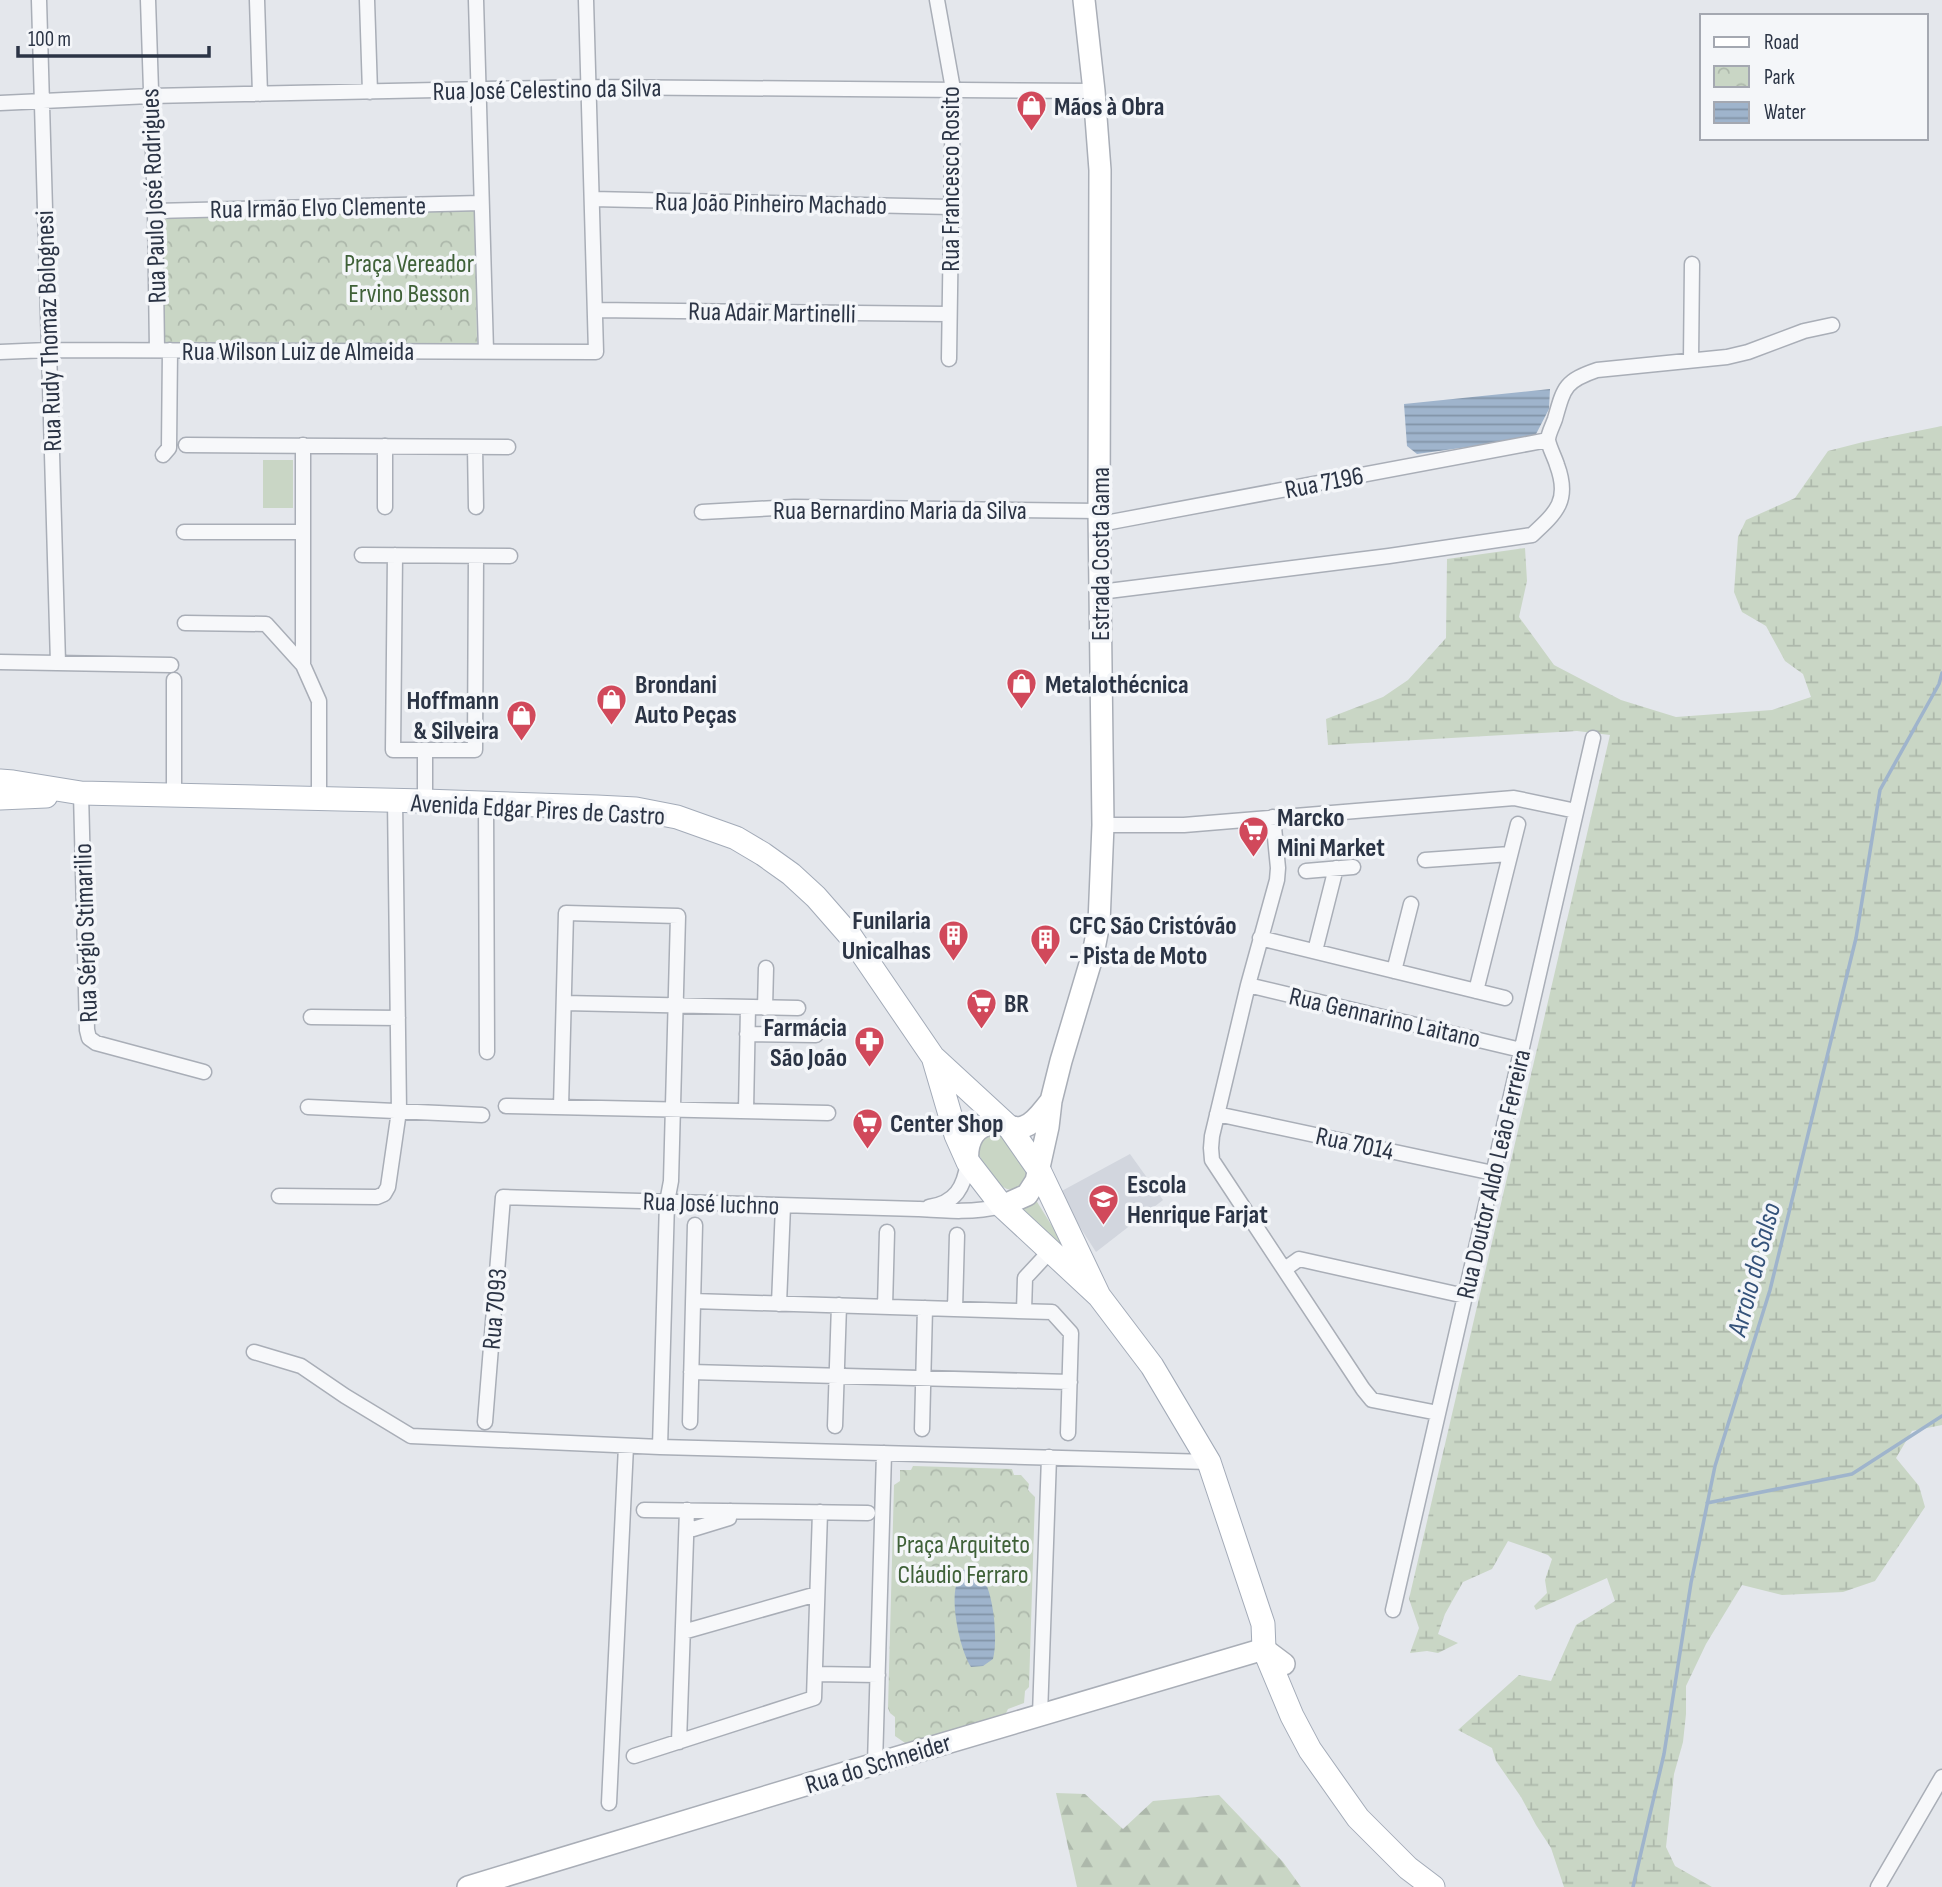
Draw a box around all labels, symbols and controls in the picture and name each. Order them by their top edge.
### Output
scale bar [18,14,208,58]
legend [1700,14,1928,140]
text: 100 m [28,27,71,52]
text: Road [1764,30,1799,55]
text: Park [1764,65,1795,90]
street label: Rua José Celestino da Silva [432,73,662,108]
street label: Rua Francesco Rosito [936,86,967,272]
street label: Rua Paulo José Rodrigues [135,88,174,304]
shop icon: Mãos à Obra [1014,89,1048,133]
place label: Mãos à Obra [1054,92,1164,123]
text: Water [1764,100,1806,125]
street label: Rua João Pinheiro Machado [655,187,887,222]
street label: Rua Irmão Elvo Clemente [210,191,426,226]
street label: Rua Rudy Thomaz Bolognesi [30,210,69,452]
park label: Praça Vereador Ervino Besson [344,249,475,310]
street label: Rua Adair Martinelli [688,297,856,330]
street label: Rua Wilson Luiz de Almeida [182,337,414,368]
street label: Rua 7196 [1282,461,1366,506]
street label: Estrada Costa Gama [1086,467,1117,641]
street label: Rua Bernardino Maria da Silva [773,496,1027,527]
shop icon: Metalothécnica [1005,667,1039,711]
place label: Brondani Auto Peças [634,670,737,731]
place label: Metalothécnica [1045,670,1189,701]
shop icon: Brondani Auto Peças [595,682,629,726]
place label: Hoffmann & Silveira [406,686,499,747]
shop icon: Hoffmann & Silveira [505,698,539,742]
street label: Avenida Edgar Pires de Castro [409,788,666,833]
place label: Marcko Mini Market [1277,803,1385,864]
supermarket icon: Marcko Mini Market [1237,815,1271,859]
street label: Rua Sérgio Stimarilio [68,843,105,1023]
place label: Funilaria Unicalhas [842,906,931,967]
place label: CFC São Cristóvão - Pista de Moto [1069,911,1237,972]
building icon: Funilaria Unicalhas [937,918,971,962]
building icon: CFC São Cristóvão - Pista de Moto [1029,923,1063,967]
street label: Rua Gennarino Laitano [1286,981,1483,1056]
supermarket icon: BR [964,986,998,1030]
place label: BR [1004,989,1029,1020]
place label: Farmácia São João [764,1013,847,1074]
pharmacy icon: Farmácia São João [853,1025,887,1069]
street label: Rua Doutor Aldo Leão Ferreira [1451,1047,1538,1302]
supermarket icon: Center Shop [850,1106,884,1150]
place label: Center Shop [890,1109,1003,1140]
street label: Rua 7014 [1313,1121,1397,1168]
place label: Escola Henrique Farjat [1127,1170,1268,1231]
school or university icon: Escola Henrique Farjat [1087,1182,1121,1226]
street label: Rua José Iuchno [642,1187,780,1222]
water label: Arroio do Salso [1721,1199,1788,1341]
street label: Rua 7093 [477,1267,514,1351]
park label: Praça Arquiteto Cláudio Ferraro [896,1530,1030,1591]
street label: Rua do Schneider [802,1727,955,1801]

